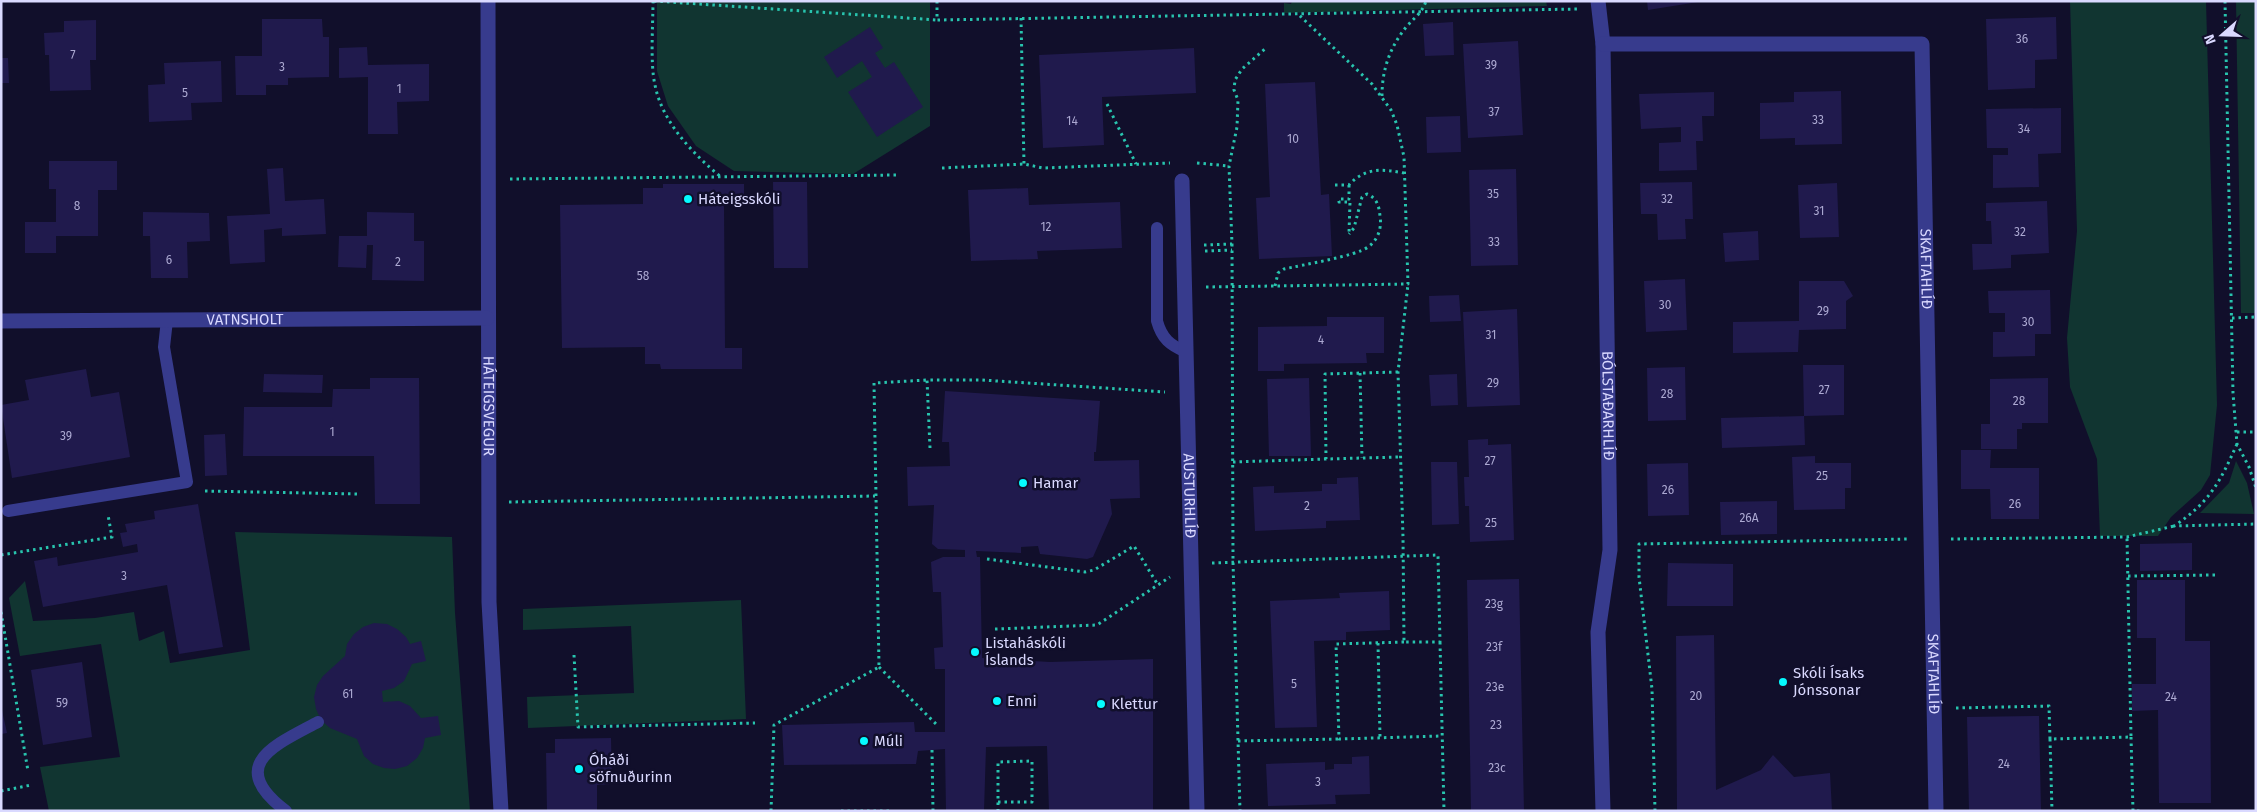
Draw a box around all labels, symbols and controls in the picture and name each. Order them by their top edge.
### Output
north arrow [2197,10,2247,60]
house number: 36 [2016,32,2028,46]
text: N [2201,32,2220,47]
house number: 7 [70,48,76,62]
house number: 39 [1485,58,1497,72]
house number: 3 [279,60,285,74]
house number: 1 [396,82,402,96]
house number: 5 [182,86,188,100]
house number: 37 [1488,105,1500,119]
house number: 33 [1812,113,1824,127]
house number: 14 [1066,114,1078,128]
house number: 34 [2018,122,2031,136]
house number: 10 [1287,132,1299,146]
house number: 35 [1487,187,1499,201]
place label: Háteigsskóli [698,190,780,208]
house number: 32 [1661,192,1673,206]
marker: Háteigsskóli [682,193,694,205]
house number: 8 [74,199,81,213]
house number: 31 [1814,204,1824,218]
house number: 12 [1040,220,1052,234]
house number: 32 [2014,225,2026,239]
street label: SKAFTAHLÍÐ [1916,229,1936,310]
house number: 33 [1488,235,1500,249]
house number: 6 [166,253,172,267]
house number: 2 [395,255,401,269]
house number: 58 [637,269,650,283]
house number: 30 [1659,298,1672,312]
house number: 29 [1817,304,1829,318]
street label: VATNSHOLT [207,310,284,329]
house number: 30 [2022,315,2035,329]
house number: 31 [1486,328,1496,342]
house number: 4 [1318,333,1325,347]
street label: BÓLSTAÐARHLÍÐ [1598,351,1618,461]
street label: HÁTEIGSVEGUR [480,356,498,456]
house number: 29 [1487,376,1499,390]
house number: 27 [1818,383,1830,397]
house number: 28 [1661,387,1674,401]
house number: 28 [2013,394,2026,408]
house number: 1 [329,425,335,439]
house number: 39 [60,429,72,443]
street label: AUSTURHLÍÐ [1179,453,1200,539]
house number: 27 [1484,454,1496,468]
house number: 25 [1816,469,1828,483]
place label: Hamar [1033,474,1078,492]
marker: Hamar [1017,477,1029,489]
house number: 26 [1662,483,1674,497]
house number: 26 [2009,497,2021,511]
house number: 2 [1304,499,1310,513]
house number: 26A [1739,511,1759,525]
house number: 25 [1485,516,1497,530]
house number: 3 [121,569,127,583]
house number: 23g [1485,597,1504,611]
street label: SKAFTAHLÍÐ [1924,633,1943,715]
place label: Listaháskóli Íslands [985,634,1066,669]
house number: 23f [1486,640,1503,654]
marker: Listaháskóli Íslands [969,646,981,658]
place label: Skóli Ísaks Jónssonar [1793,664,1864,699]
marker: Skóli Ísaks Jónssonar [1777,676,1789,688]
house number: 5 [1291,677,1297,691]
house number: 23e [1486,680,1504,694]
house number: 61 [342,687,354,701]
house number: 20 [1690,689,1703,703]
house number: 24 [2165,690,2178,704]
place label: Enni [1007,692,1037,710]
marker: Enni [991,695,1003,707]
place label: Klettur [1111,695,1158,713]
house number: 59 [56,696,68,710]
marker: Klettur [1095,698,1107,710]
house number: 23 [1490,718,1502,732]
place label: Múli [874,732,903,750]
marker: Múli [858,735,870,747]
place label: Óháði söfnuðurinn [589,751,672,786]
house number: 24 [1998,757,2011,771]
house number: 23c [1488,761,1506,775]
marker: Óháði söfnuðurinn [573,763,585,775]
house number: 3 [1315,775,1321,789]

